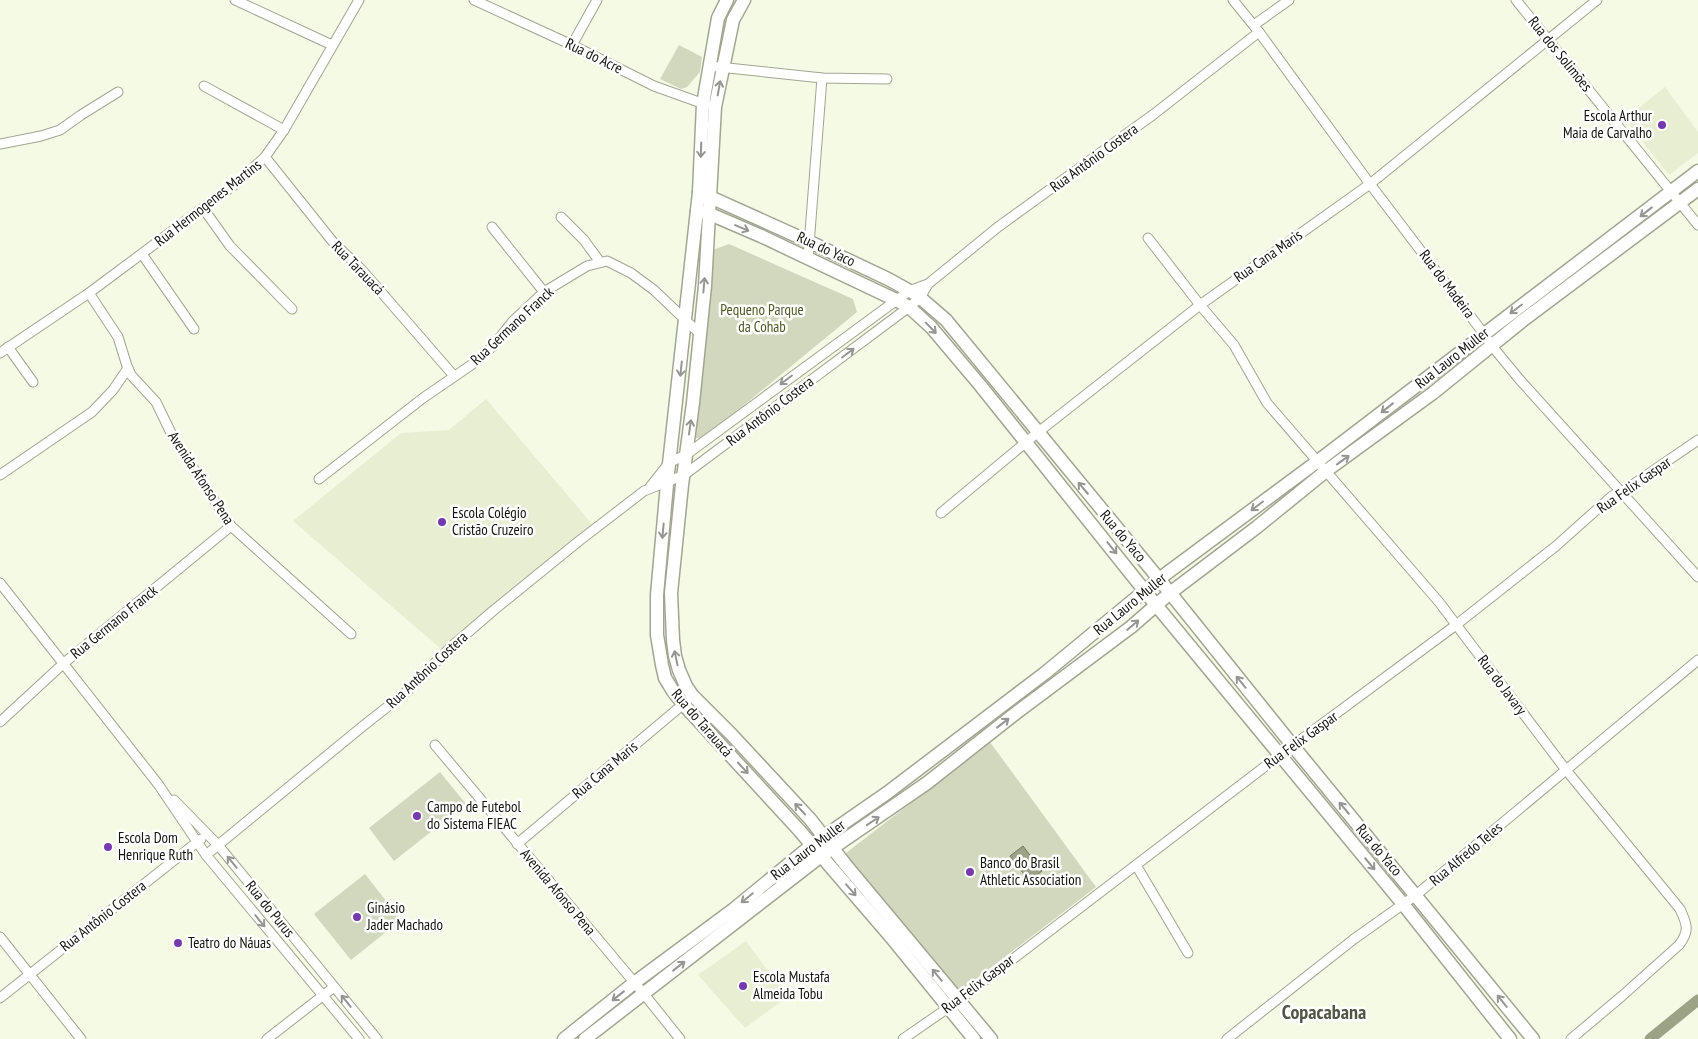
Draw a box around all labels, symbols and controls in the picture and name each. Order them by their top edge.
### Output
street label: Rua dos Solimões [1524,12,1596,95]
street label: Rua do Acre [563,34,626,78]
one-way arrow [714,80,724,96]
place label: Escola Arthur Maia de Carvalho [1563,106,1653,142]
street label: Rua Antônio Costera [1046,119,1142,196]
marker: Escola Arthur Maia de Carvalho [1656,119,1668,131]
one-way arrow [696,142,706,158]
street label: Rua Hermogenes Martins [151,155,265,250]
one-way arrow [1640,206,1653,217]
one-way arrow [734,223,749,233]
street label: Rua Cana Maris [1230,225,1306,286]
street label: Rua do Yaco [794,227,858,270]
street label: Rua Tarauacá [328,237,389,299]
street label: Rua do Madeira [1416,246,1479,322]
one-way arrow [700,277,709,293]
street label: Rua Germano Franck [466,282,557,369]
park label: Pequeno Parque da Cohab [720,300,804,336]
one-way arrow [1509,304,1523,314]
one-way arrow [925,322,937,334]
street label: Rua Lauro Muller [1411,322,1493,392]
one-way arrow [841,347,854,358]
one-way arrow [676,361,685,377]
street label: Rua Antônio Costera [722,372,817,450]
one-way arrow [779,375,793,385]
one-way arrow [1380,403,1394,413]
one-way arrow [685,420,695,436]
street label: Avenida Afonso Pena [164,427,239,528]
street label: Rua Felix Gaspar [1593,452,1675,517]
one-way arrow [1336,454,1349,465]
one-way arrow [1078,482,1089,495]
one-way arrow [1250,501,1264,511]
place label: Escola Colégio Cristão Cruzeiro [452,503,533,539]
street label: Rua do Yaco [1096,506,1151,566]
marker: Escola Colégio Cristão Cruzeiro [436,516,448,528]
one-way arrow [658,523,668,539]
one-way arrow [1107,541,1118,554]
street label: Rua Lauro Muller [1089,568,1171,639]
street label: Rua Germano Franck [66,581,161,663]
one-way arrow [1126,620,1139,631]
street label: Rua Antônio Costera [382,627,471,712]
one-way arrow [671,651,680,667]
street label: Rua do Javary [1474,651,1531,719]
one-way arrow [1236,676,1247,689]
street label: Rua do Tarauacá [668,685,737,761]
street label: Rua Felix Gaspar [1260,706,1342,773]
one-way arrow [996,717,1009,728]
street label: Rua Cana Maris [568,737,641,802]
one-way arrow [737,762,749,775]
place label: Campo de Futebol do Sistema FIEAC [427,797,521,833]
one-way arrow [1338,801,1350,814]
one-way arrow [794,802,806,815]
marker: Campo de Futebol do Sistema FIEAC [411,810,423,822]
street label: Rua Lauro Muller [767,815,849,884]
one-way arrow [866,816,880,826]
street label: Rua Alfredo Teles [1425,818,1506,890]
street label: Rua do Yaco [1352,820,1407,880]
place label: Escola Dom Henrique Ruth [118,828,193,864]
marker: Escola Dom Henrique Ruth [102,841,114,853]
street label: Avenida Afonso Pena [517,844,600,939]
place label: Banco do Brasil Athletic Association [980,853,1081,889]
one-way arrow [227,856,238,869]
one-way arrow [1364,857,1375,870]
marker: Banco do Brasil Athletic Association [964,866,976,878]
street label: Rua Antônio Costera [56,876,150,955]
street label: Rua do Purus [242,876,299,941]
one-way arrow [845,883,856,896]
one-way arrow [741,892,754,903]
place label: Ginásio Jader Machado [366,898,443,934]
marker: Ginásio Jader Machado [351,911,363,923]
one-way arrow [255,914,266,927]
place label: Teatro do Náuas [188,933,271,952]
marker: Teatro do Náuas [172,937,184,949]
street label: Rua Felix Gaspar [938,950,1019,1017]
one-way arrow [672,961,685,972]
place label: Escola Mustafa Almeida Tobu [753,967,830,1003]
one-way arrow [931,969,942,982]
marker: Escola Mustafa Almeida Tobu [737,980,749,992]
one-way arrow [611,991,624,1002]
one-way arrow [340,995,351,1008]
one-way arrow [1497,995,1508,1008]
district label: Copacabana [1282,999,1366,1025]

